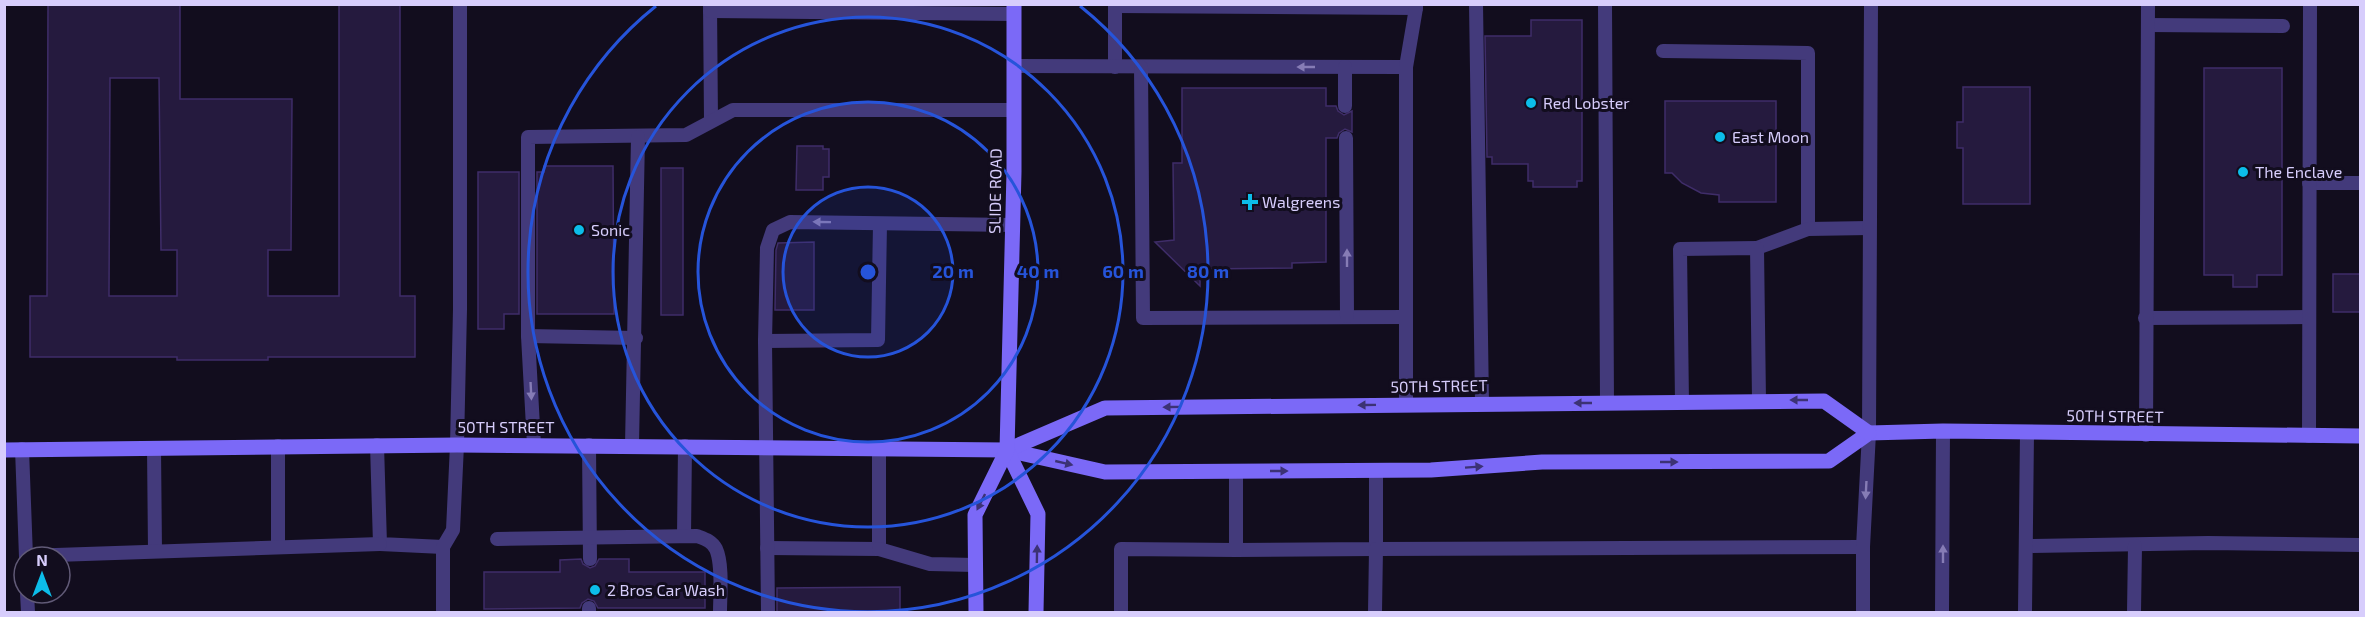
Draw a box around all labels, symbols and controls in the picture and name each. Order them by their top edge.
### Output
one-way arrow [1296,62,1315,72]
place label: Red Lobster [1543,93,1630,112]
marker: Red Lobster [1524,96,1538,110]
place label: East Moon [1732,127,1809,146]
marker: East Moon [1713,130,1727,144]
street label: SLIDE ROAD [984,148,1005,234]
place label: The Enclave [2255,162,2342,181]
marker: The Enclave [2236,165,2250,179]
place label: Walgreens [1262,192,1340,211]
marker: Walgreens [1243,195,1257,209]
one-way arrow [812,218,831,227]
place label: Sonic [591,220,630,239]
marker: Sonic [572,223,586,237]
one-way arrow [1342,248,1352,267]
text: 20 m [932,260,974,282]
text: 40 m [1017,260,1059,282]
text: 60 m [1102,260,1144,282]
text: 80 m [1187,260,1229,282]
centre of rings [858,262,878,282]
street label: 50TH STREET [1390,375,1488,396]
one-way arrow [526,381,535,400]
one-way arrow [1790,396,1809,405]
one-way arrow [1574,398,1593,408]
one-way arrow [1358,400,1377,410]
one-way arrow [1163,402,1182,412]
street label: 50TH STREET [2066,405,2164,426]
street label: 50TH STREET [457,417,555,436]
one-way arrow [1660,457,1679,467]
one-way arrow [1055,458,1074,468]
one-way arrow [1465,462,1484,472]
one-way arrow [1270,466,1289,476]
one-way arrow [1861,480,1870,499]
one-way arrow [977,493,987,511]
north arrow [12,545,72,605]
one-way arrow [1032,545,1042,564]
one-way arrow [1938,545,1948,564]
text: N [36,550,48,569]
place label: 2 Bros Car Wash [607,580,725,599]
marker: 2 Bros Car Wash [588,583,602,597]

